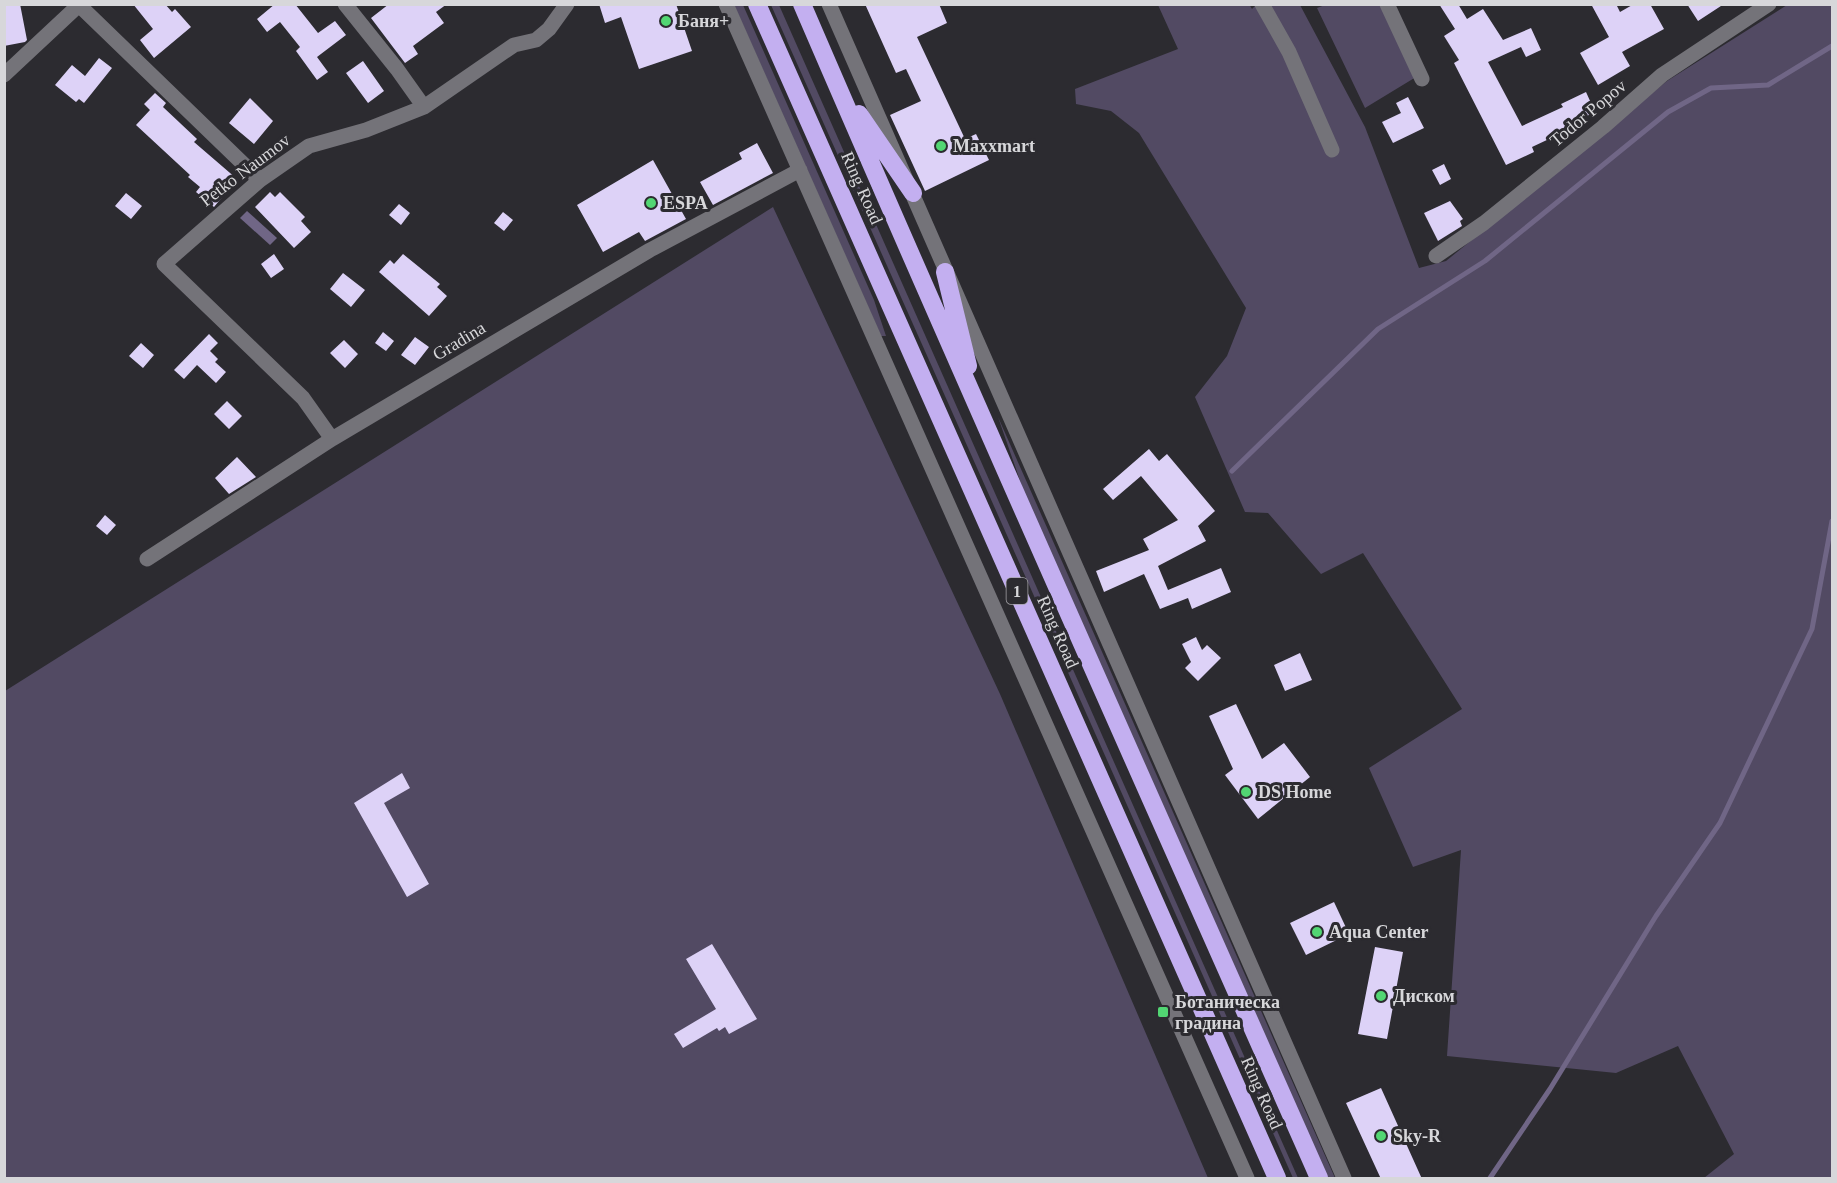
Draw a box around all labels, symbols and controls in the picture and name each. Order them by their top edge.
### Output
place label: Баня+ [678,11,729,31]
marker: Баня+ [659,14,673,28]
street label: Todor Popov [1546,75,1630,151]
street label: Petko Naumov [196,130,294,210]
place label: Maxxmart [953,136,1035,156]
marker: Maxxmart [934,139,948,153]
street label: Ring Road [837,149,887,227]
place label: ESPA [663,193,708,213]
marker: ESPA [644,196,658,210]
street label: Gradina [429,317,489,365]
road number: 1 [1006,578,1028,604]
street label: Ring Road [1033,593,1083,671]
place label: DS Home [1258,782,1332,802]
marker: DS Home [1239,785,1253,799]
place label: Aqua Center [1329,922,1429,942]
marker: Aqua Center [1310,925,1324,939]
place label: Диском [1393,986,1455,1006]
marker: Диском [1374,989,1388,1003]
place label: Ботаническа градина [1175,992,1280,1033]
marker: Ботаническа градина [1156,1005,1170,1019]
street label: Ring Road [1237,1054,1287,1132]
place label: Sky-R [1393,1126,1442,1146]
marker: Sky-R [1374,1129,1388,1143]

